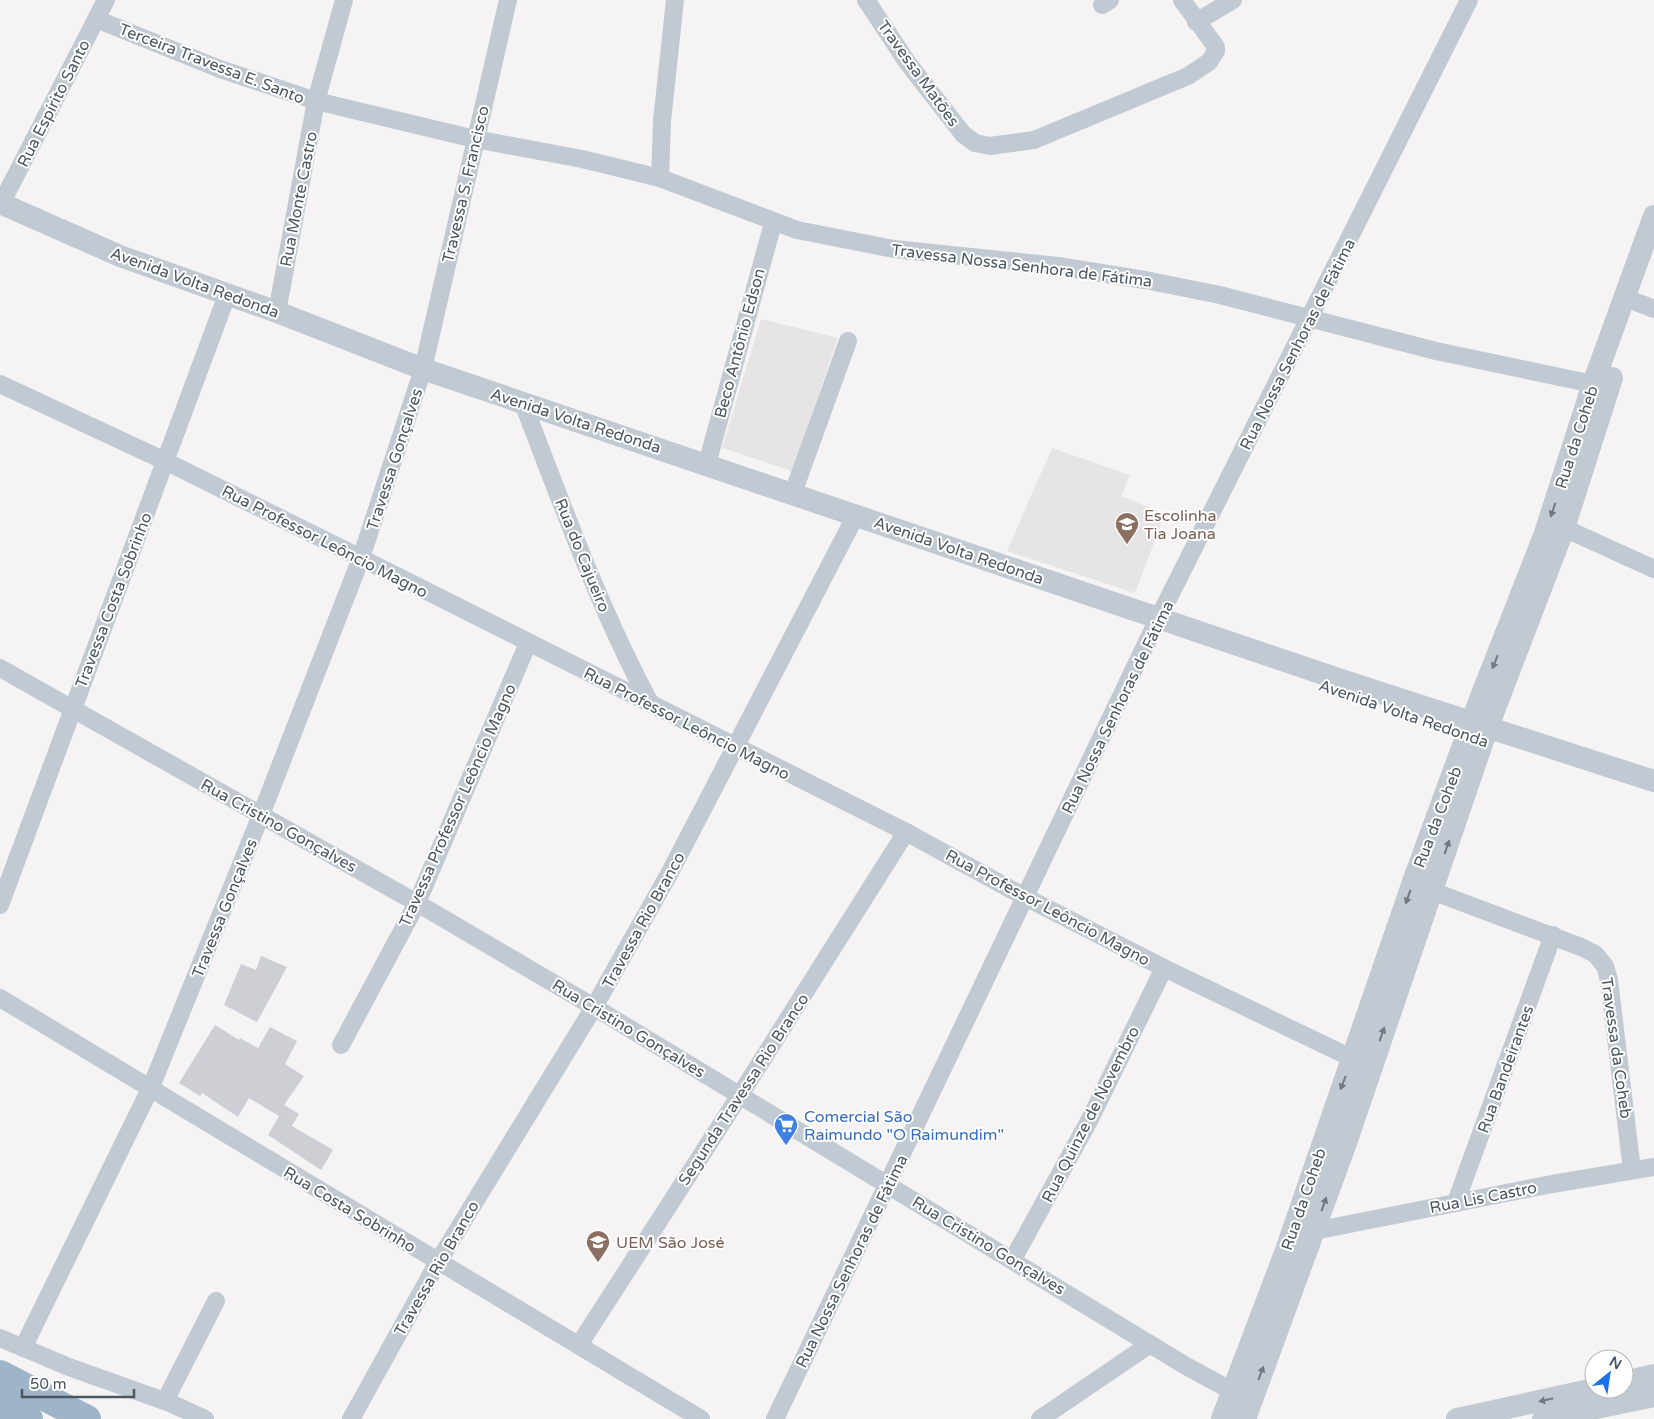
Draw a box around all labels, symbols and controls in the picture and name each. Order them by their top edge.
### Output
street label: Travessa Matões [873,17,963,131]
street label: Terceira Travessa E. Santo [116,19,307,109]
street label: Rua Espírito Santo [13,36,95,170]
street label: Travessa S. Francisco [438,104,494,265]
street label: Rua Monte Castro [276,130,322,269]
street label: Rua Nossa Senhoras de Fátima [1236,235,1360,454]
street label: Travessa Nossa Senhora de Fátima [890,240,1153,292]
street label: Avenida Volta Redonda [108,243,282,323]
street label: Beco Antônio Edson [710,266,770,420]
street label: Rua da Coheb [1551,383,1603,491]
street label: Avenida Volta Redonda [488,384,663,458]
street label: Travessa Gonçalves [363,386,427,533]
street label: Rua Professor Leôncio Magno [218,481,431,603]
street label: Rua do Cajueiro [550,496,614,615]
one-way arrow [1548,503,1556,518]
place label: Escolinha Tia Joana [1144,506,1216,544]
street label: Travessa Costa Sobrinho [71,510,157,691]
school or university icon: Escolinha Tia Joana [1114,511,1140,545]
street label: Avenida Volta Redonda [871,513,1046,589]
street label: Rua Nossa Senhoras de Fátima [1057,598,1178,817]
one-way arrow [1490,655,1498,669]
street label: Rua Professor Leôncio Magno [580,663,793,785]
street label: Avenida Volta Redonda [1316,676,1491,752]
street label: Travessa Professor Leôncio Magno [395,681,521,930]
street label: Rua da Coheb [1409,764,1466,871]
street label: Rua Cristino Gonçalves [197,775,360,877]
street label: Travessa Gonçalves [188,836,262,981]
one-way arrow [1443,840,1451,855]
street label: Rua Professor Leôncio Magno [942,845,1153,970]
street label: Travessa Rio Branco [598,849,690,992]
one-way arrow [1404,889,1411,904]
street label: Rua Cristino Gonçalves [548,975,709,1082]
street label: Travessa da Coheb [1596,976,1636,1120]
street label: Segunda Travessa Rio Branco [674,990,813,1189]
street label: Rua Bandeirantes [1474,1003,1538,1136]
street label: Rua Quinze de Novembro [1038,1023,1144,1206]
one-way arrow [1378,1026,1386,1041]
one-way arrow [1339,1076,1347,1091]
place label: Comercial São Raimundo "O Raimundim" [804,1107,1004,1145]
supermarket icon: Comercial São Raimundo "O Raimundim" [773,1112,799,1146]
street label: Rua da Coheb [1277,1145,1331,1253]
street label: Rua Nossa Senhoras de Fátima [791,1152,912,1371]
street label: Rua Costa Sobrinho [280,1162,419,1257]
street label: Rua Lis Castro [1428,1178,1538,1218]
street label: Rua Cristino Gonçalves [908,1192,1069,1299]
street label: Travessa Rio Branco [390,1197,484,1340]
one-way arrow [1321,1197,1328,1212]
school or university icon: UEM São José [585,1229,611,1263]
place label: UEM São José [616,1233,725,1253]
north arrow [1584,1349,1634,1399]
text: N [1606,1353,1624,1373]
one-way arrow [1257,1365,1265,1380]
scale bar [22,1366,135,1398]
text: 50 m [30,1375,67,1393]
one-way arrow [1539,1396,1554,1404]

